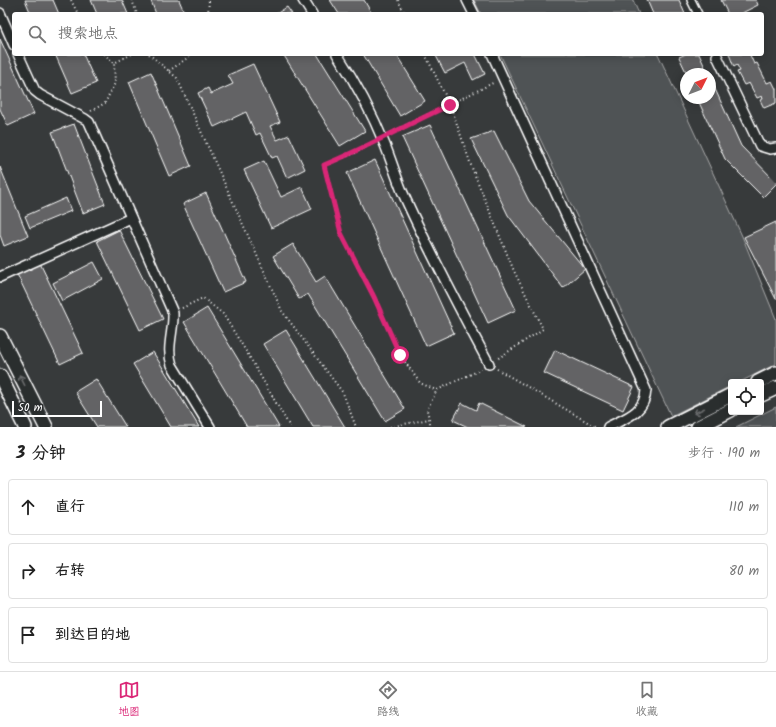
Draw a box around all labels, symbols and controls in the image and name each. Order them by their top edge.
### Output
search box [12,12,764,56]
text: 搜索地点 [58,22,118,46]
icon: search [26,23,48,45]
north arrow [680,68,716,104]
route end [441,96,459,114]
route start [391,346,409,364]
one-way arrow [18,374,25,386]
map controls [728,379,764,415]
button: locate [728,379,764,415]
scale bar [12,399,102,418]
text: 50 m [18,399,43,417]
one-way arrow [694,408,706,415]
text: 3 分钟 [16,440,66,467]
text: 步行 · 190 m [688,443,760,464]
text: 直行 [55,495,85,519]
icon: ahead [17,496,39,518]
text: 110 m [729,497,759,518]
text: 右转 [55,559,85,583]
icon: right [17,560,39,582]
text: 80 m [729,561,759,582]
text: 到达目的地 [55,623,130,647]
icon: arrive [17,624,39,646]
tab: 地图 [118,679,140,721]
tab: 路线 [377,679,399,721]
tab: 收藏 [636,679,658,721]

